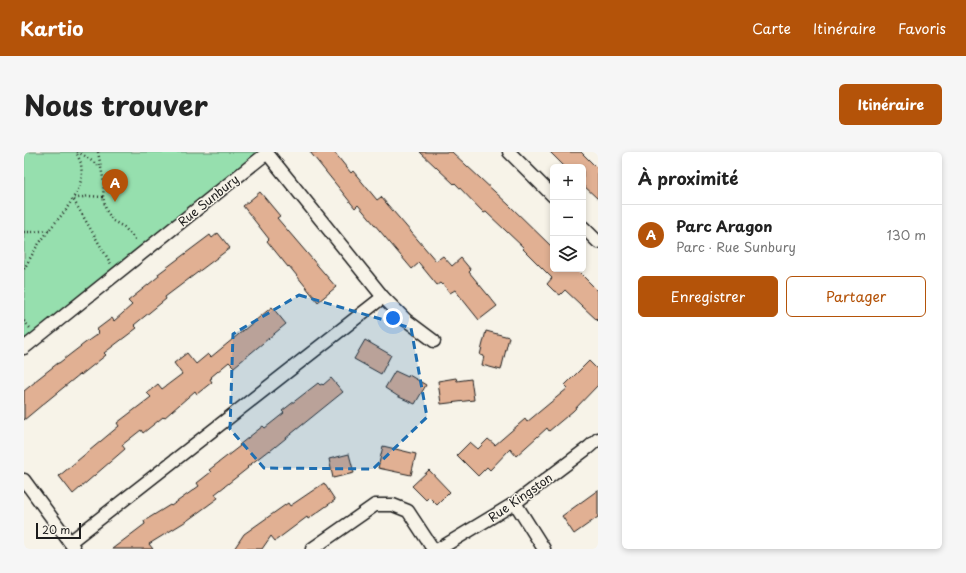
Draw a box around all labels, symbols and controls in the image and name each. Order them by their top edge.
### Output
text: Kartio [20,14,83,42]
text: Carte [752,18,791,39]
text: Itinéraire [813,18,876,39]
text: Favoris [898,18,946,39]
text: Nous trouver [24,83,208,126]
button: Itinéraire [839,84,942,125]
map controls [550,164,586,272]
button: + [550,164,586,200]
text: À proximité [638,165,738,191]
pin: A [102,169,128,202]
street label: Rue Sunbury [174,170,242,230]
button: − [550,200,586,236]
text: Parc Aragon [676,214,772,237]
text: A [646,225,656,244]
text: 130 m [887,225,926,244]
button: layers [550,236,586,272]
text: Parc · Rue Sunbury [676,237,796,256]
button: Enregistrer [638,276,778,317]
button: Partager [786,276,926,317]
your location [383,308,403,328]
street label: Rue Kingston [484,468,556,526]
scale bar [36,521,81,540]
text: 20 m [42,521,70,538]

